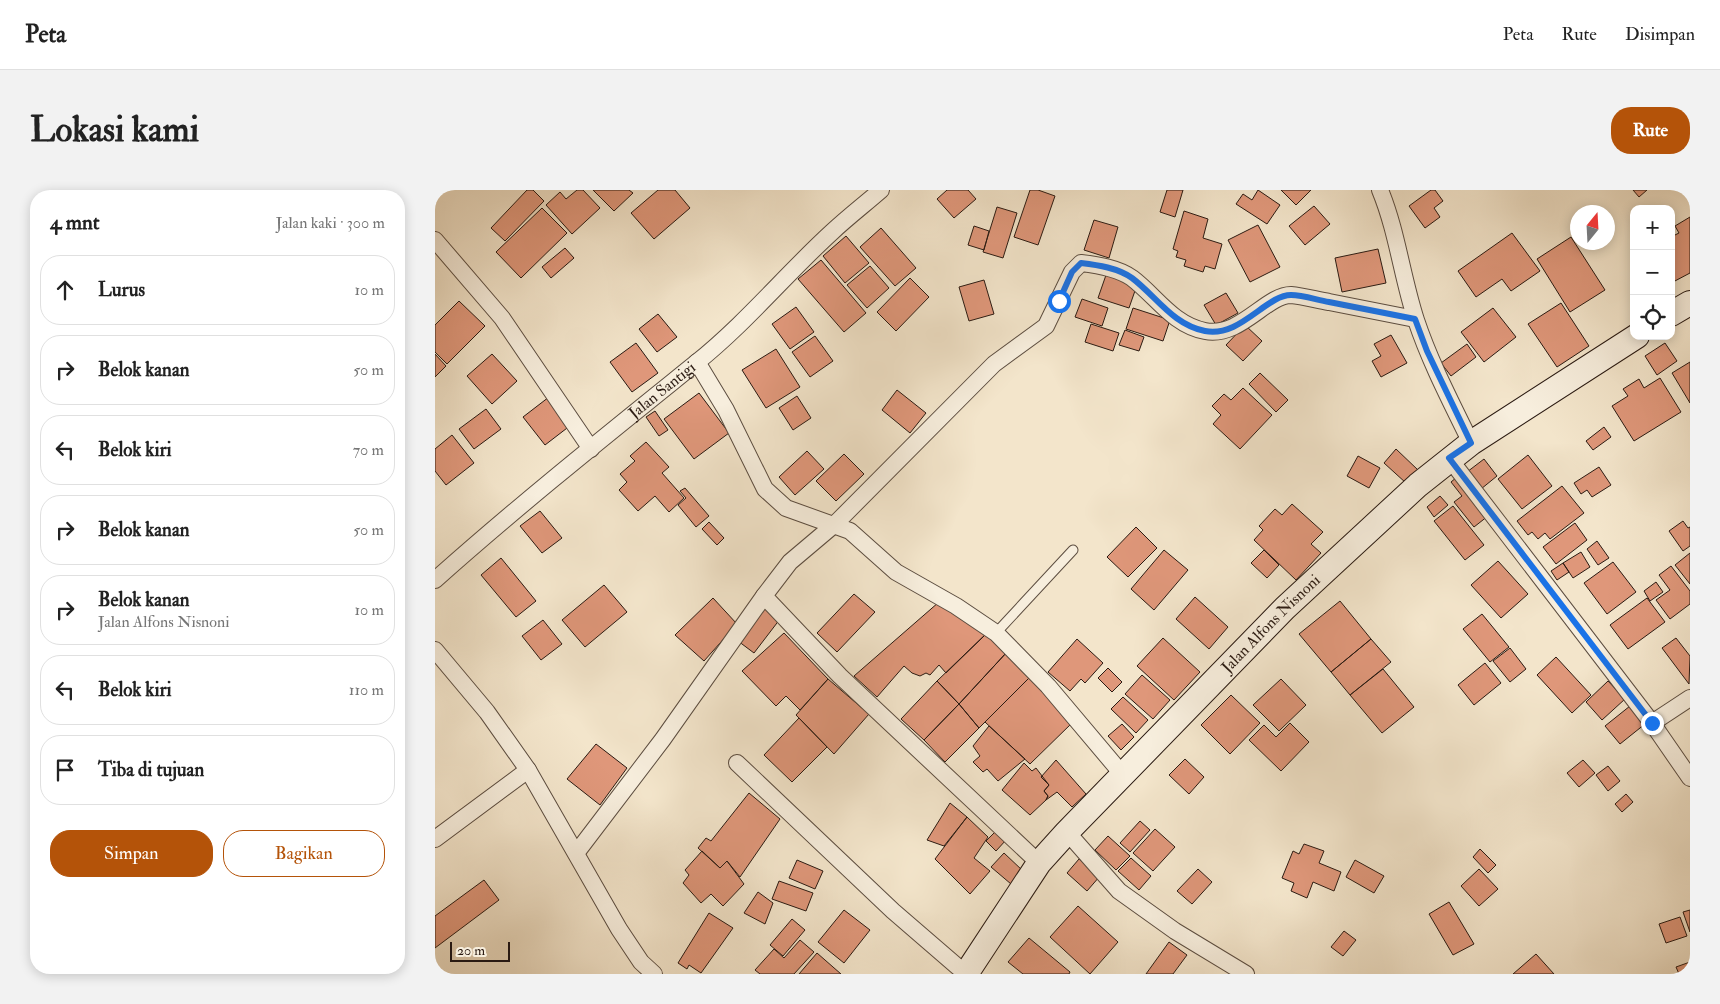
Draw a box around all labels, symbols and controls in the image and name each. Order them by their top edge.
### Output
text: Peta [25,19,66,50]
text: Peta [1503,23,1534,46]
text: Rute [1562,23,1597,46]
text: Disimpan [1625,23,1695,46]
button: Rute [1611,107,1690,154]
text: Lokasi kami [30,108,199,152]
north arrow [1570,205,1615,250]
map controls [1630,205,1675,340]
button: + [1630,205,1675,250]
text: 4 mnt [50,209,100,236]
text: Jalan kaki · 300 m [276,213,385,233]
button: − [1630,250,1675,295]
icon: ahead [51,276,79,304]
text: Lurus [98,278,145,302]
text: 10 m [354,280,384,300]
route start [1048,290,1071,313]
button: locate [1630,295,1675,340]
icon: right [51,356,79,384]
street label: Jalan Santigi [624,357,700,425]
text: Belok kanan [98,358,189,382]
text: 50 m [353,360,384,380]
icon: left [51,436,79,464]
text: Belok kiri [98,438,172,462]
text: 70 m [353,440,384,460]
icon: right [51,516,79,544]
text: Belok kanan [98,518,189,542]
text: 50 m [353,520,384,540]
street label: Jalan Alfons Nisnoni [1216,570,1325,679]
text: Belok kanan [98,588,189,612]
icon: right [51,596,79,624]
text: 10 m [354,600,384,620]
text: Jalan Alfons Nisnoni [98,612,230,632]
icon: left [51,676,79,704]
text: Belok kiri [98,678,172,702]
text: 110 m [349,680,384,700]
route end [1641,712,1664,735]
icon: arrive [51,756,79,784]
text: Tiba di tujuan [98,758,204,782]
button: Simpan [50,830,213,877]
button: Bagikan [223,830,385,877]
scale bar [450,939,510,962]
text: 20 m [457,942,485,959]

